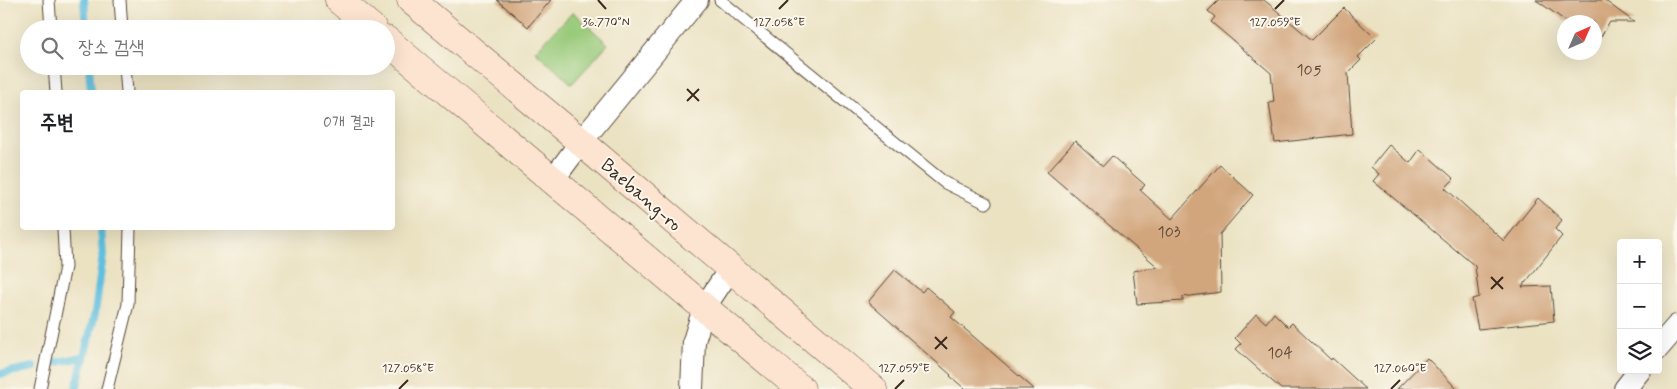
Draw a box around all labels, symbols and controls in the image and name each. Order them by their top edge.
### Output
text: 36.770°N [582,15,630,31]
text: 127.058°E [753,15,805,31]
text: 127.059°E [1249,15,1301,31]
north arrow [1557,15,1602,60]
search box [20,20,395,75]
icon: search [38,34,66,62]
text: 장소 검색 [78,35,144,60]
house number: 105 [1296,60,1322,81]
text: 주변 [40,109,74,137]
text: 0개 결과 [323,112,375,133]
street label: Baebang-ro [595,153,687,238]
house number: 103 [1158,222,1181,243]
map controls [1617,239,1662,374]
button: + [1617,239,1662,284]
button: − [1617,284,1662,329]
button: layers [1617,329,1662,374]
house number: 104 [1267,343,1293,364]
text: 127.058°E [382,361,434,377]
text: 127.059°E [878,361,930,377]
text: 127.060°E [1374,361,1426,377]

